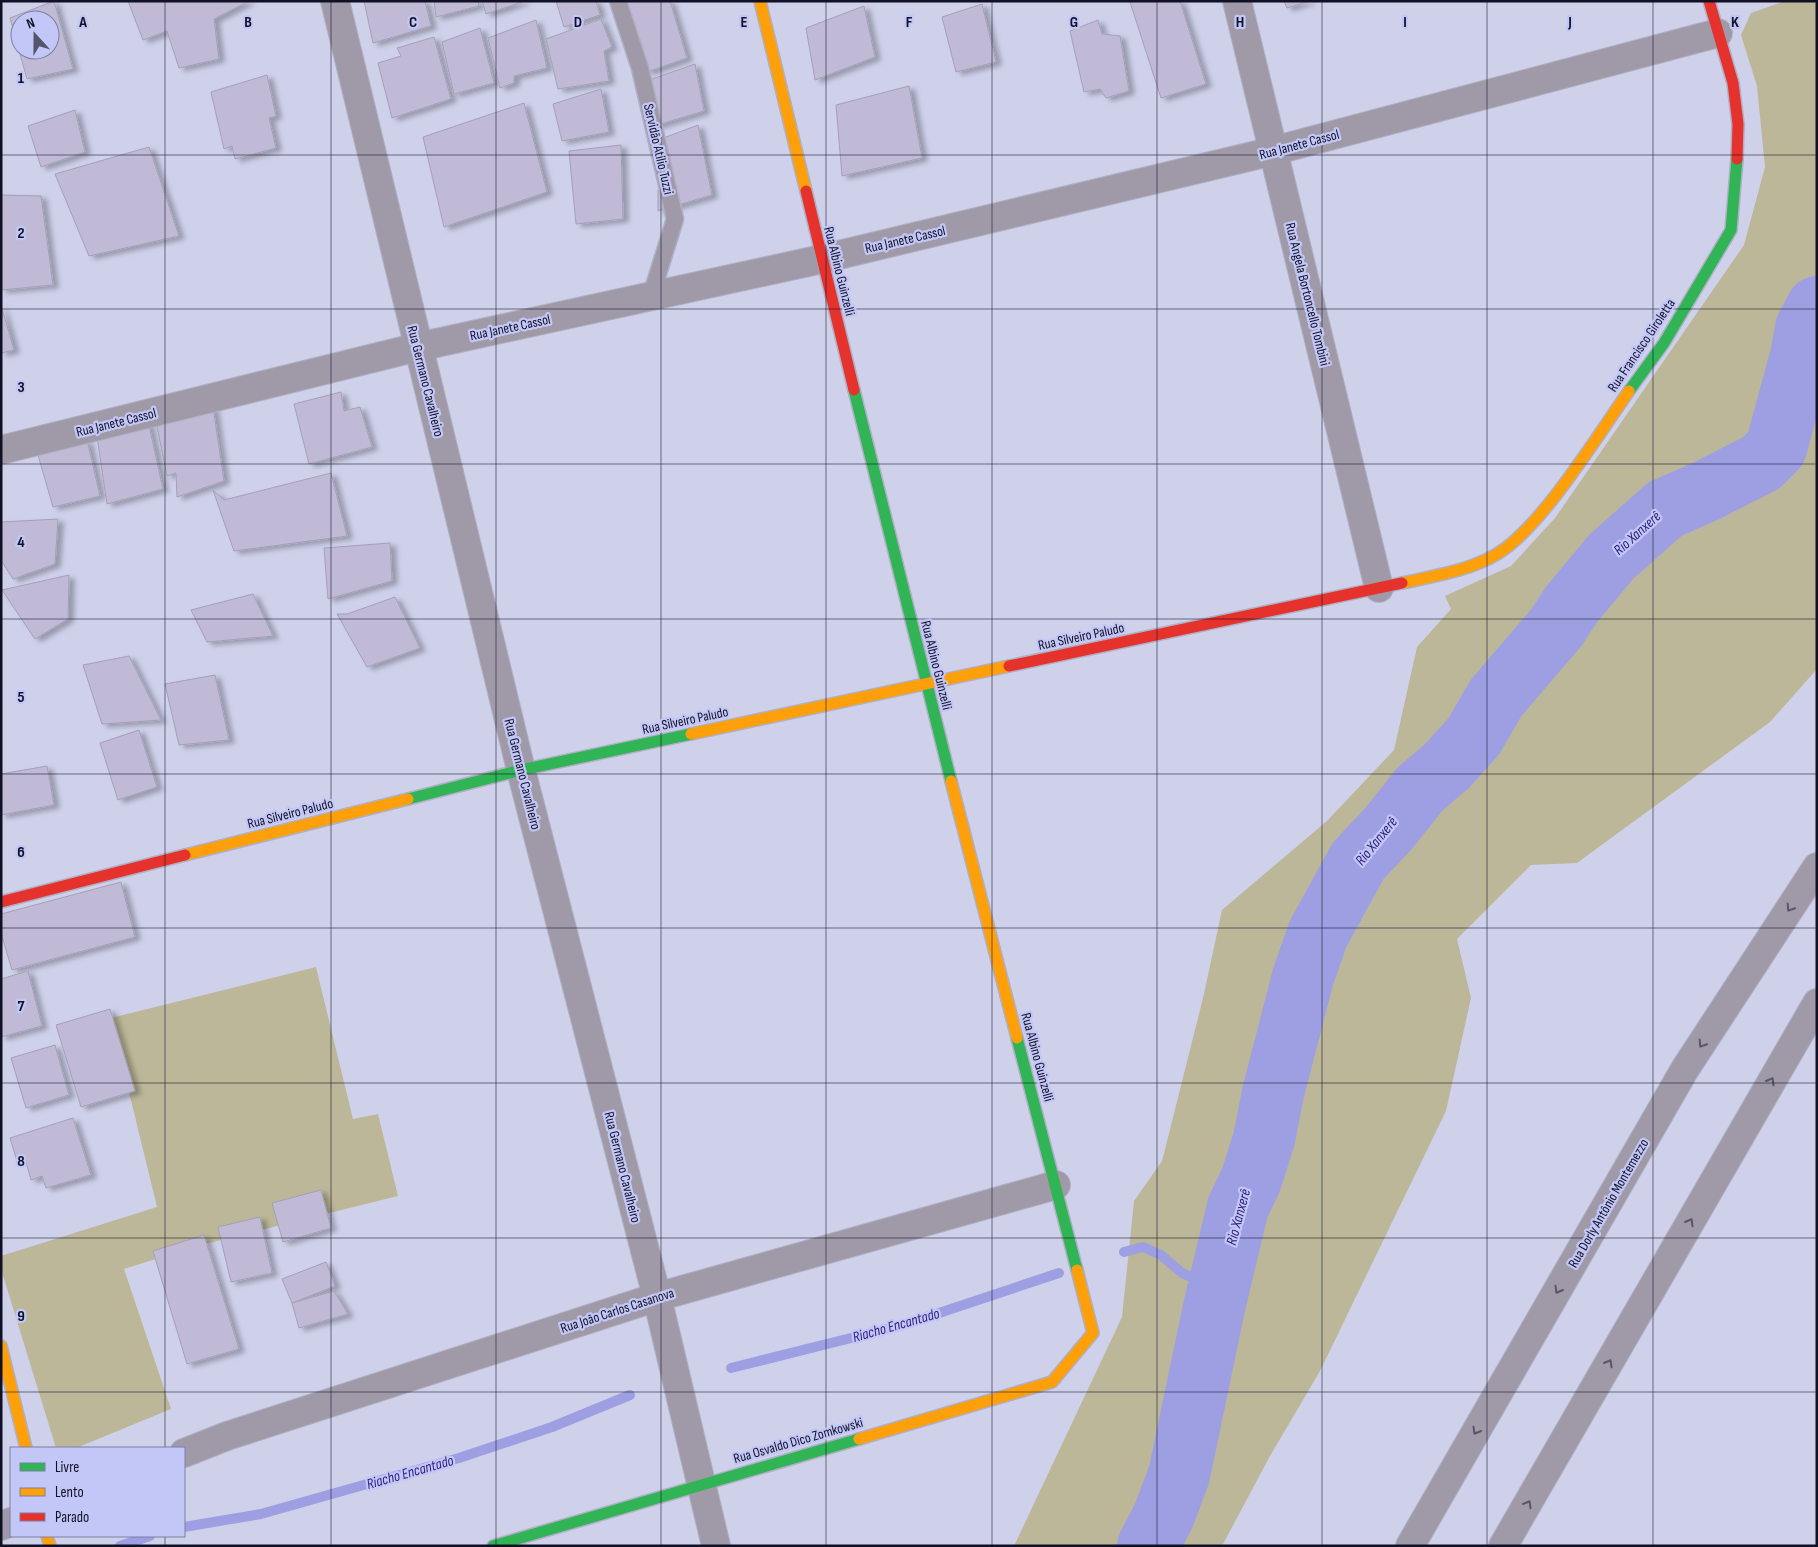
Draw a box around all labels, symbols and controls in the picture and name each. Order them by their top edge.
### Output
north arrow [10,10,60,60]
text: A [78,13,87,32]
text: B [244,13,252,32]
text: C [409,13,417,32]
text: D [574,13,582,32]
text: E [741,13,748,32]
text: F [906,13,913,32]
text: G [1070,13,1078,32]
text: H [1236,13,1244,32]
text: I [1403,13,1407,32]
text: J [1567,13,1572,32]
text: K [1731,13,1739,32]
text: N [24,14,37,33]
text: 1 [18,69,25,88]
street label: Servidão Atílio Tuzzi [640,102,677,196]
street label: Rua Janete Cassol [1257,126,1341,163]
street label: Rua Angela Bortoncello Tombini [1282,221,1334,367]
street label: Rua Janete Cassol [863,222,947,257]
text: 2 [17,224,25,243]
street label: Rua Albino Guinzelli [820,225,859,317]
street label: Rua Francisco Giroletta [1604,296,1679,395]
street label: Rua Janete Cassol [468,311,552,344]
street label: Rua Germano Cavalheiro [403,324,448,439]
text: 3 [17,378,25,397]
street label: Rua Janete Cassol [74,404,158,441]
water label: Rio Xanxerê [1610,507,1665,560]
text: 4 [17,533,25,552]
street label: Rua Albino Guinzelli [917,619,956,711]
street label: Rua Silveiro Paludo [1036,619,1126,654]
text: 5 [17,688,25,707]
street label: Rua Silveiro Paludo [640,703,730,738]
street label: Rua Germano Cavalheiro [500,717,545,832]
street label: Rua Silveiro Paludo [246,795,335,832]
water label: Rio Xanxerê [1351,813,1402,870]
text: 6 [17,843,25,862]
one-way arrow [1787,902,1796,911]
text: 7 [18,997,25,1016]
street label: Rua Albino Guinzelli [1018,1011,1058,1103]
one-way arrow [1698,1039,1708,1048]
one-way arrow [1765,1078,1775,1087]
street label: Rua Germano Cavalheiro [600,1110,645,1225]
street label: Rua Dorly Antônio Montemezzo [1565,1136,1652,1271]
text: 8 [17,1152,25,1171]
water label: Rio Xanxerê [1222,1187,1255,1247]
one-way arrow [1684,1218,1694,1227]
street label: Rua João Carlos Casanova [558,1284,676,1337]
one-way arrow [1554,1285,1564,1294]
water label: Riacho Encantado [850,1304,942,1347]
text: 9 [17,1307,25,1326]
one-way arrow [1603,1359,1613,1368]
street label: Rua Osvaldo Dico Zomkowski [731,1414,865,1467]
one-way arrow [1473,1425,1483,1434]
legend [10,1447,185,1537]
water label: Riacho Encantado [364,1451,456,1494]
text: Livre [55,1458,79,1477]
text: Lento [55,1483,84,1502]
one-way arrow [1521,1500,1531,1509]
text: Parado [55,1508,89,1527]

